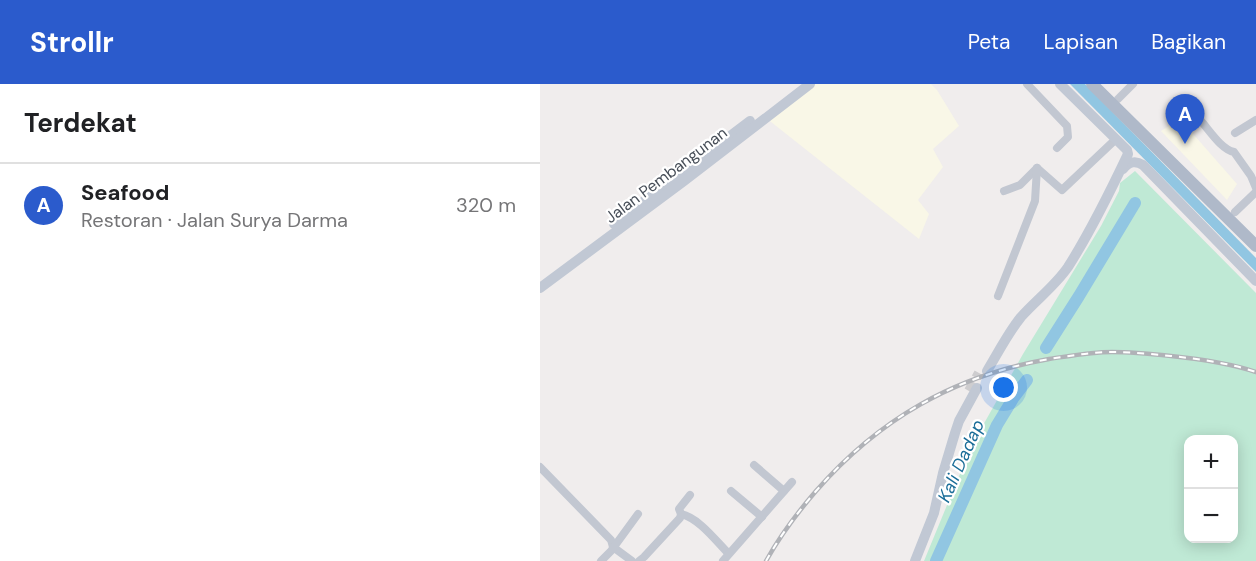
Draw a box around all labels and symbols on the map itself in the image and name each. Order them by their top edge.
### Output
pin: A [1166,94,1204,144]
street label: Jalan Pembangunan [601,122,731,228]
your location [989,373,1018,402]
water label: Kali Dadap [932,416,990,506]

